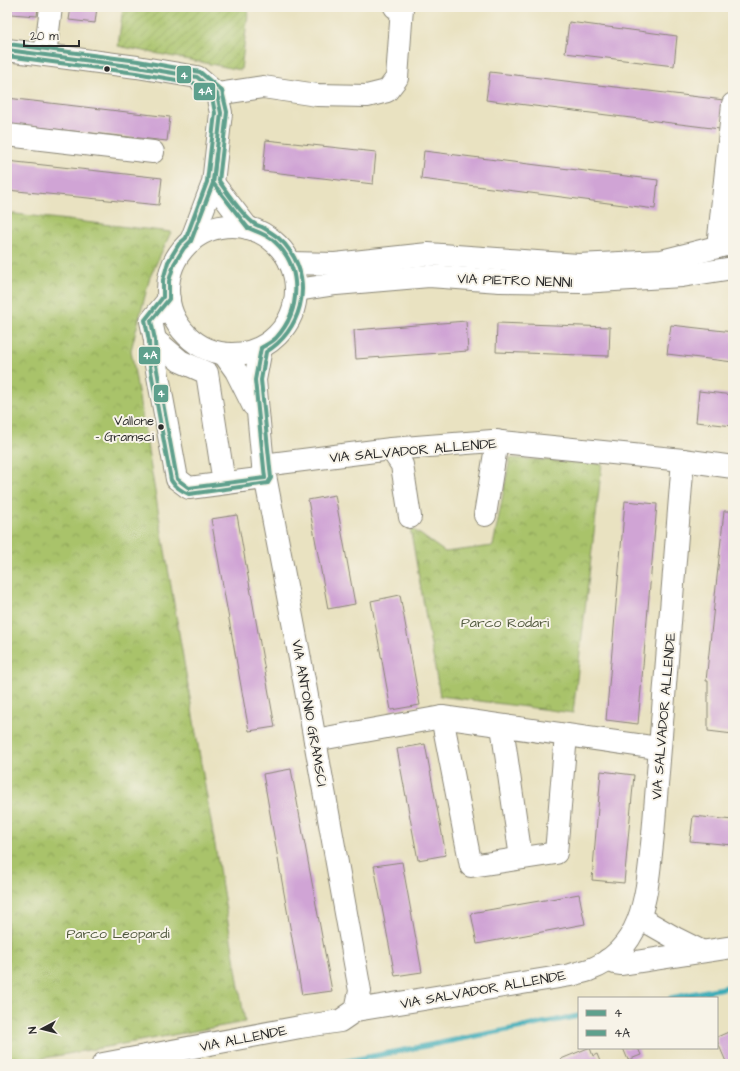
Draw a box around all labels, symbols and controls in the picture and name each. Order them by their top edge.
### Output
scale bar [24,22,79,48]
text: 20 m [30,28,59,45]
unlabelled marker [102,64,112,74]
line badge: 4 [176,65,192,84]
text: 4 [180,68,188,83]
line badge: 4A [193,82,216,101]
text: 4A [198,84,213,99]
street label: VIA PIETRO NENNI [457,269,573,293]
line badge: 4A [138,346,161,365]
text: 4A [143,348,158,363]
line badge: 4 [153,384,169,403]
text: 4 [157,386,165,401]
place label: Vallone - Gramsci [95,412,154,446]
marker: Vallone - Gramsci [156,422,166,432]
street label: VIA SALVADOR ALLENDE [329,434,498,468]
park label: Parco Rodari [461,613,549,633]
street label: VIA SALVADOR ALLENDE [647,631,681,800]
street label: VIA ANTONIO GRAMSCI [286,638,332,788]
park label: Parco Leopardi [66,924,170,944]
street label: VIA SALVADOR ALLENDE [399,965,568,1014]
legend [578,997,718,1049]
text: 4 [614,1005,622,1022]
north arrow [22,1009,62,1049]
street label: VIA ALLENDE [198,1021,289,1057]
text: 4A [614,1025,630,1042]
text: N [25,1026,40,1034]

